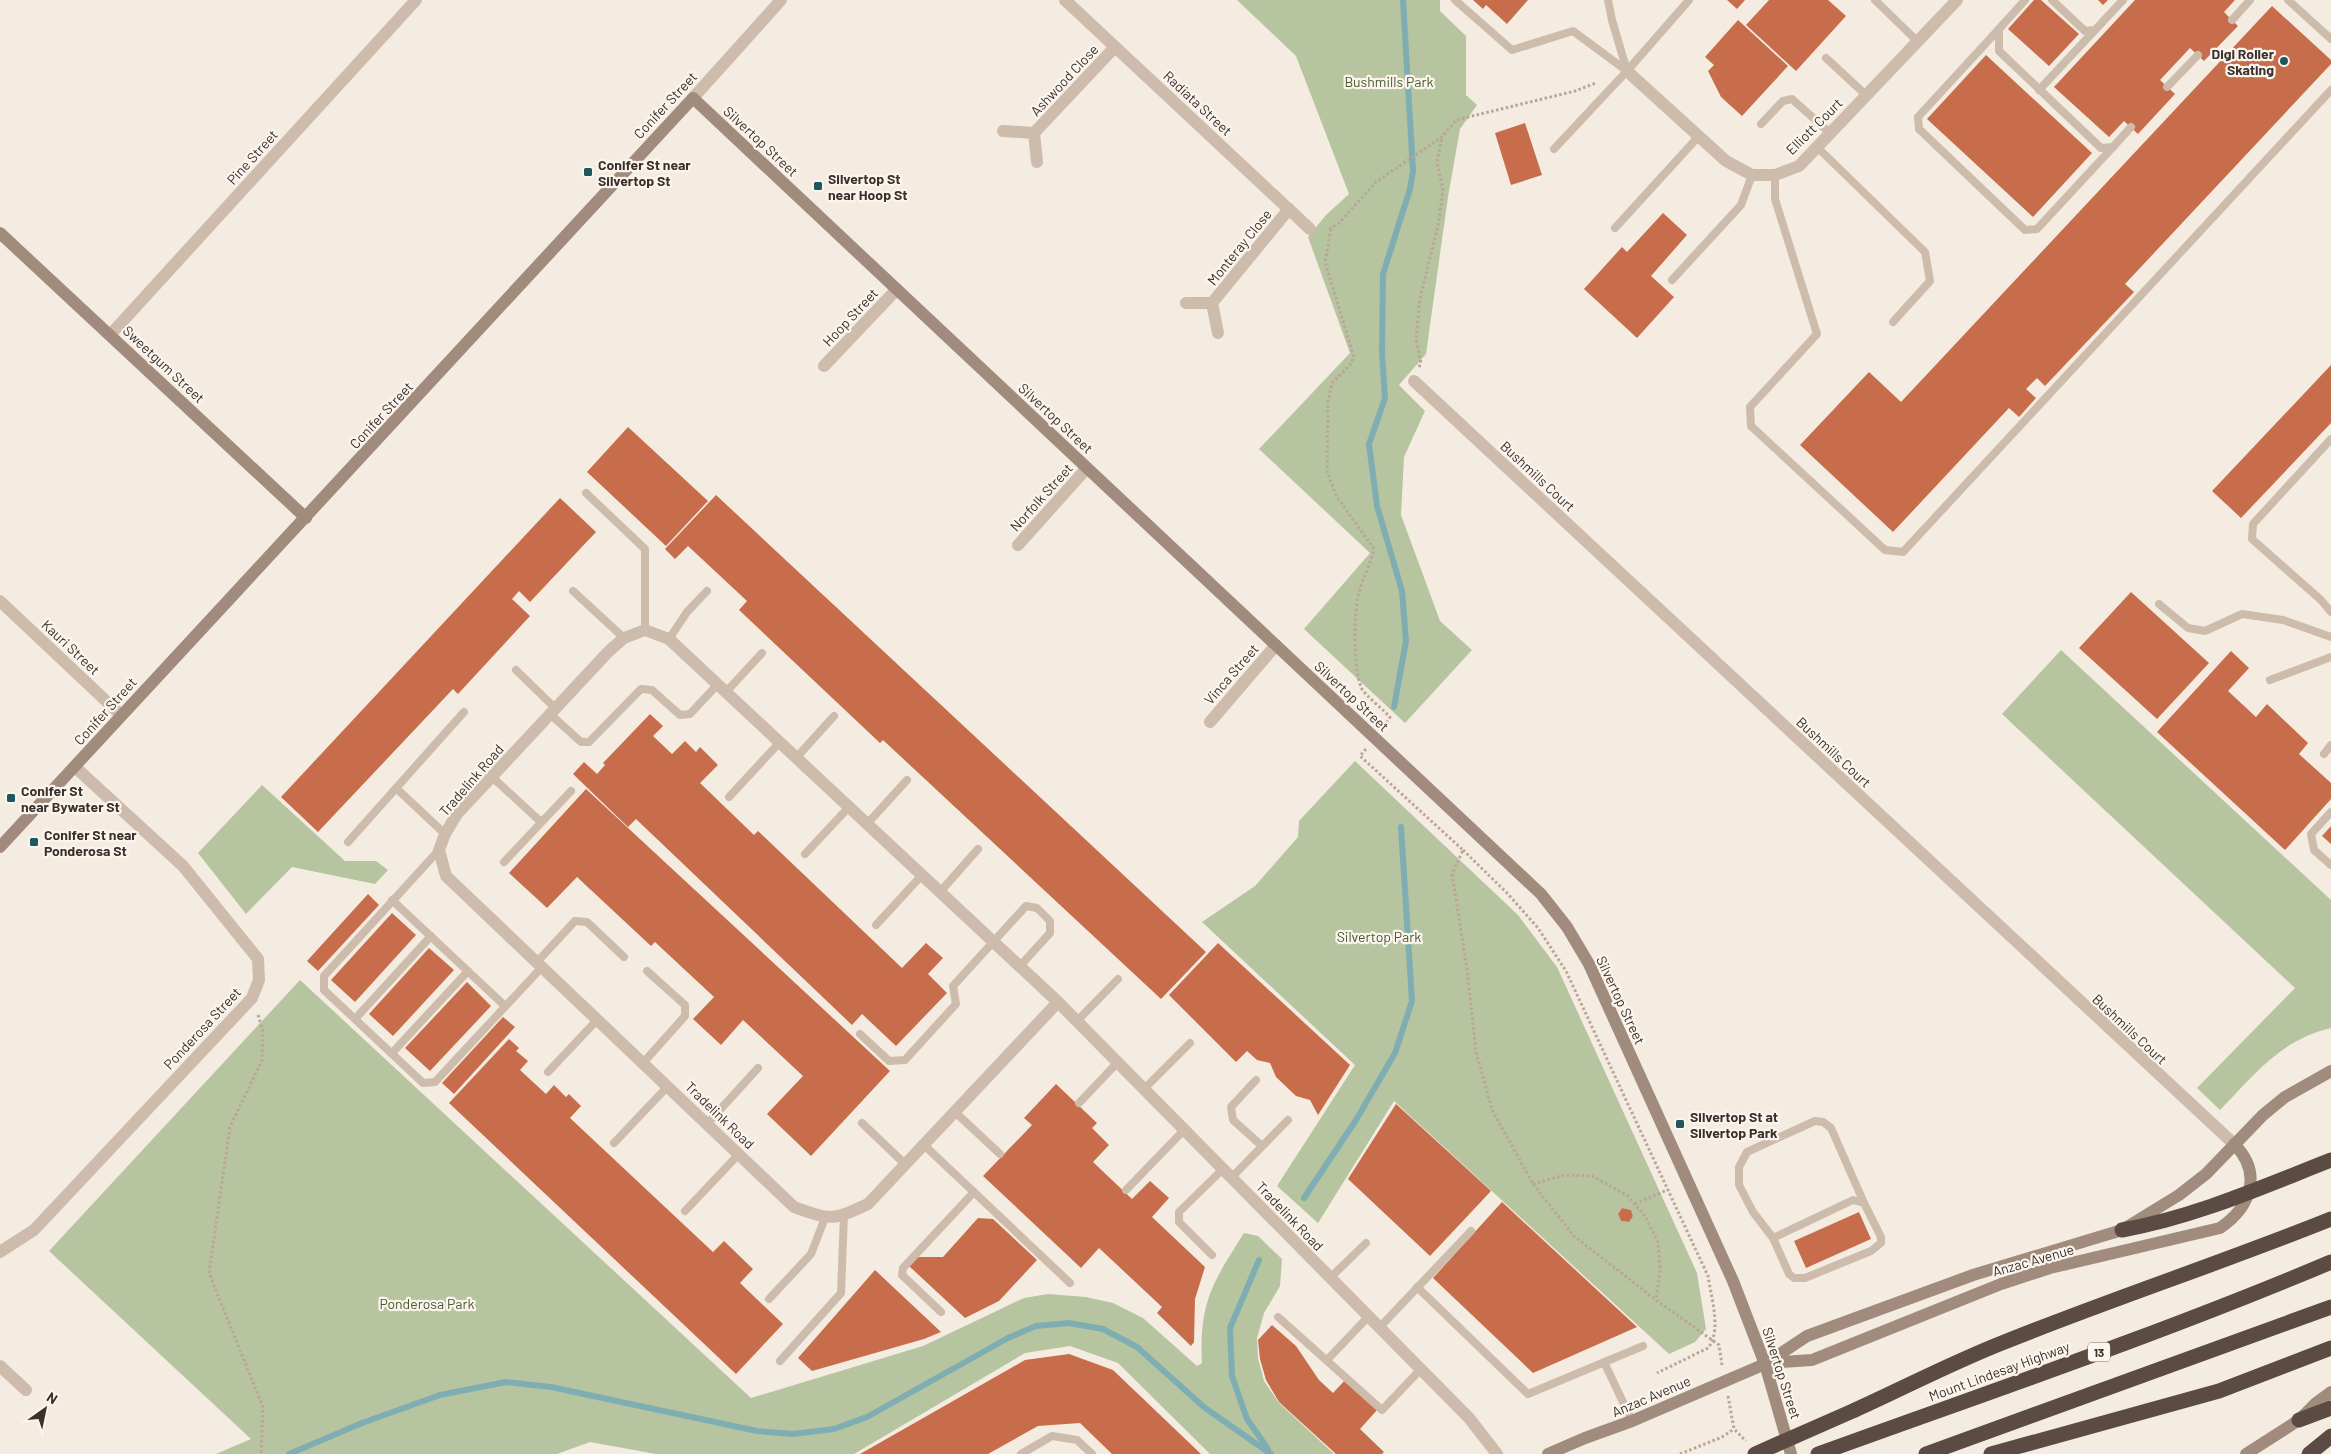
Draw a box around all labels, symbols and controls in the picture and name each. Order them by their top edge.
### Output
street label: Ashwood Close [1026,41,1102,119]
place label: Digi Roller Skating [2211,45,2275,78]
marker: Digi Roller Skating [2278,55,2290,67]
street label: Radiata Street [1160,67,1236,139]
street label: Conifer Street [630,68,700,142]
park label: Bushmills Park [1345,73,1434,90]
street label: Elliott Court [1782,94,1846,158]
street label: Silvertop Street [720,102,802,180]
street label: Pine Street [223,126,281,188]
place label: Conifer St near Silvertop St [598,156,691,189]
marker: Conifer St near Silvertop St [582,166,594,178]
place label: Silvertop St near Hoop St [828,170,908,203]
marker: Silvertop St near Hoop St [812,180,824,192]
street label: Monteray Close [1203,206,1275,288]
street label: Hoop Street [819,284,881,350]
street label: Sweetgum Street [120,322,208,406]
street label: Conifer Street [346,378,416,452]
street label: Silvertop Street [1015,379,1097,457]
street label: Bushmills Court [1497,437,1579,515]
street label: Norfolk Street [1006,459,1076,535]
street label: Kauri Street [39,616,103,678]
street label: Vinca Street [1200,640,1262,708]
street label: Silvertop Street [1311,657,1393,735]
street label: Conifer Street [70,674,140,748]
street label: Bushmills Court [1793,713,1875,791]
street label: Tradelink Road [435,741,507,819]
place label: Conifer St near Bywater St [21,782,120,815]
marker: Conifer St near Bywater St [5,792,17,804]
place label: Conifer St near Ponderosa St [44,826,137,859]
marker: Conifer St near Ponderosa St [28,836,40,848]
park label: Silvertop Park [1337,928,1421,945]
street label: Silvertop Street [1593,953,1649,1047]
street label: Ponderosa Street [160,984,244,1072]
street label: Bushmills Court [2089,990,2171,1068]
street label: Tradelink Road [682,1078,758,1152]
place label: Silvertop St at Silvertop Park [1690,1108,1778,1141]
marker: Silvertop St at Silvertop Park [1674,1118,1686,1130]
street label: Tradelink Road [1253,1178,1327,1254]
street label: Anzac Avenue [1990,1240,2076,1280]
park label: Ponderosa Park [379,1295,475,1312]
street label: Silvertop Street [1759,1325,1805,1421]
street label: Mount Lindesay Highway [1926,1337,2072,1404]
road number: 13 [2088,1342,2110,1361]
street label: Anzac Avenue [1609,1372,1693,1420]
north arrow [20,1384,70,1434]
text: N [44,1388,61,1407]

